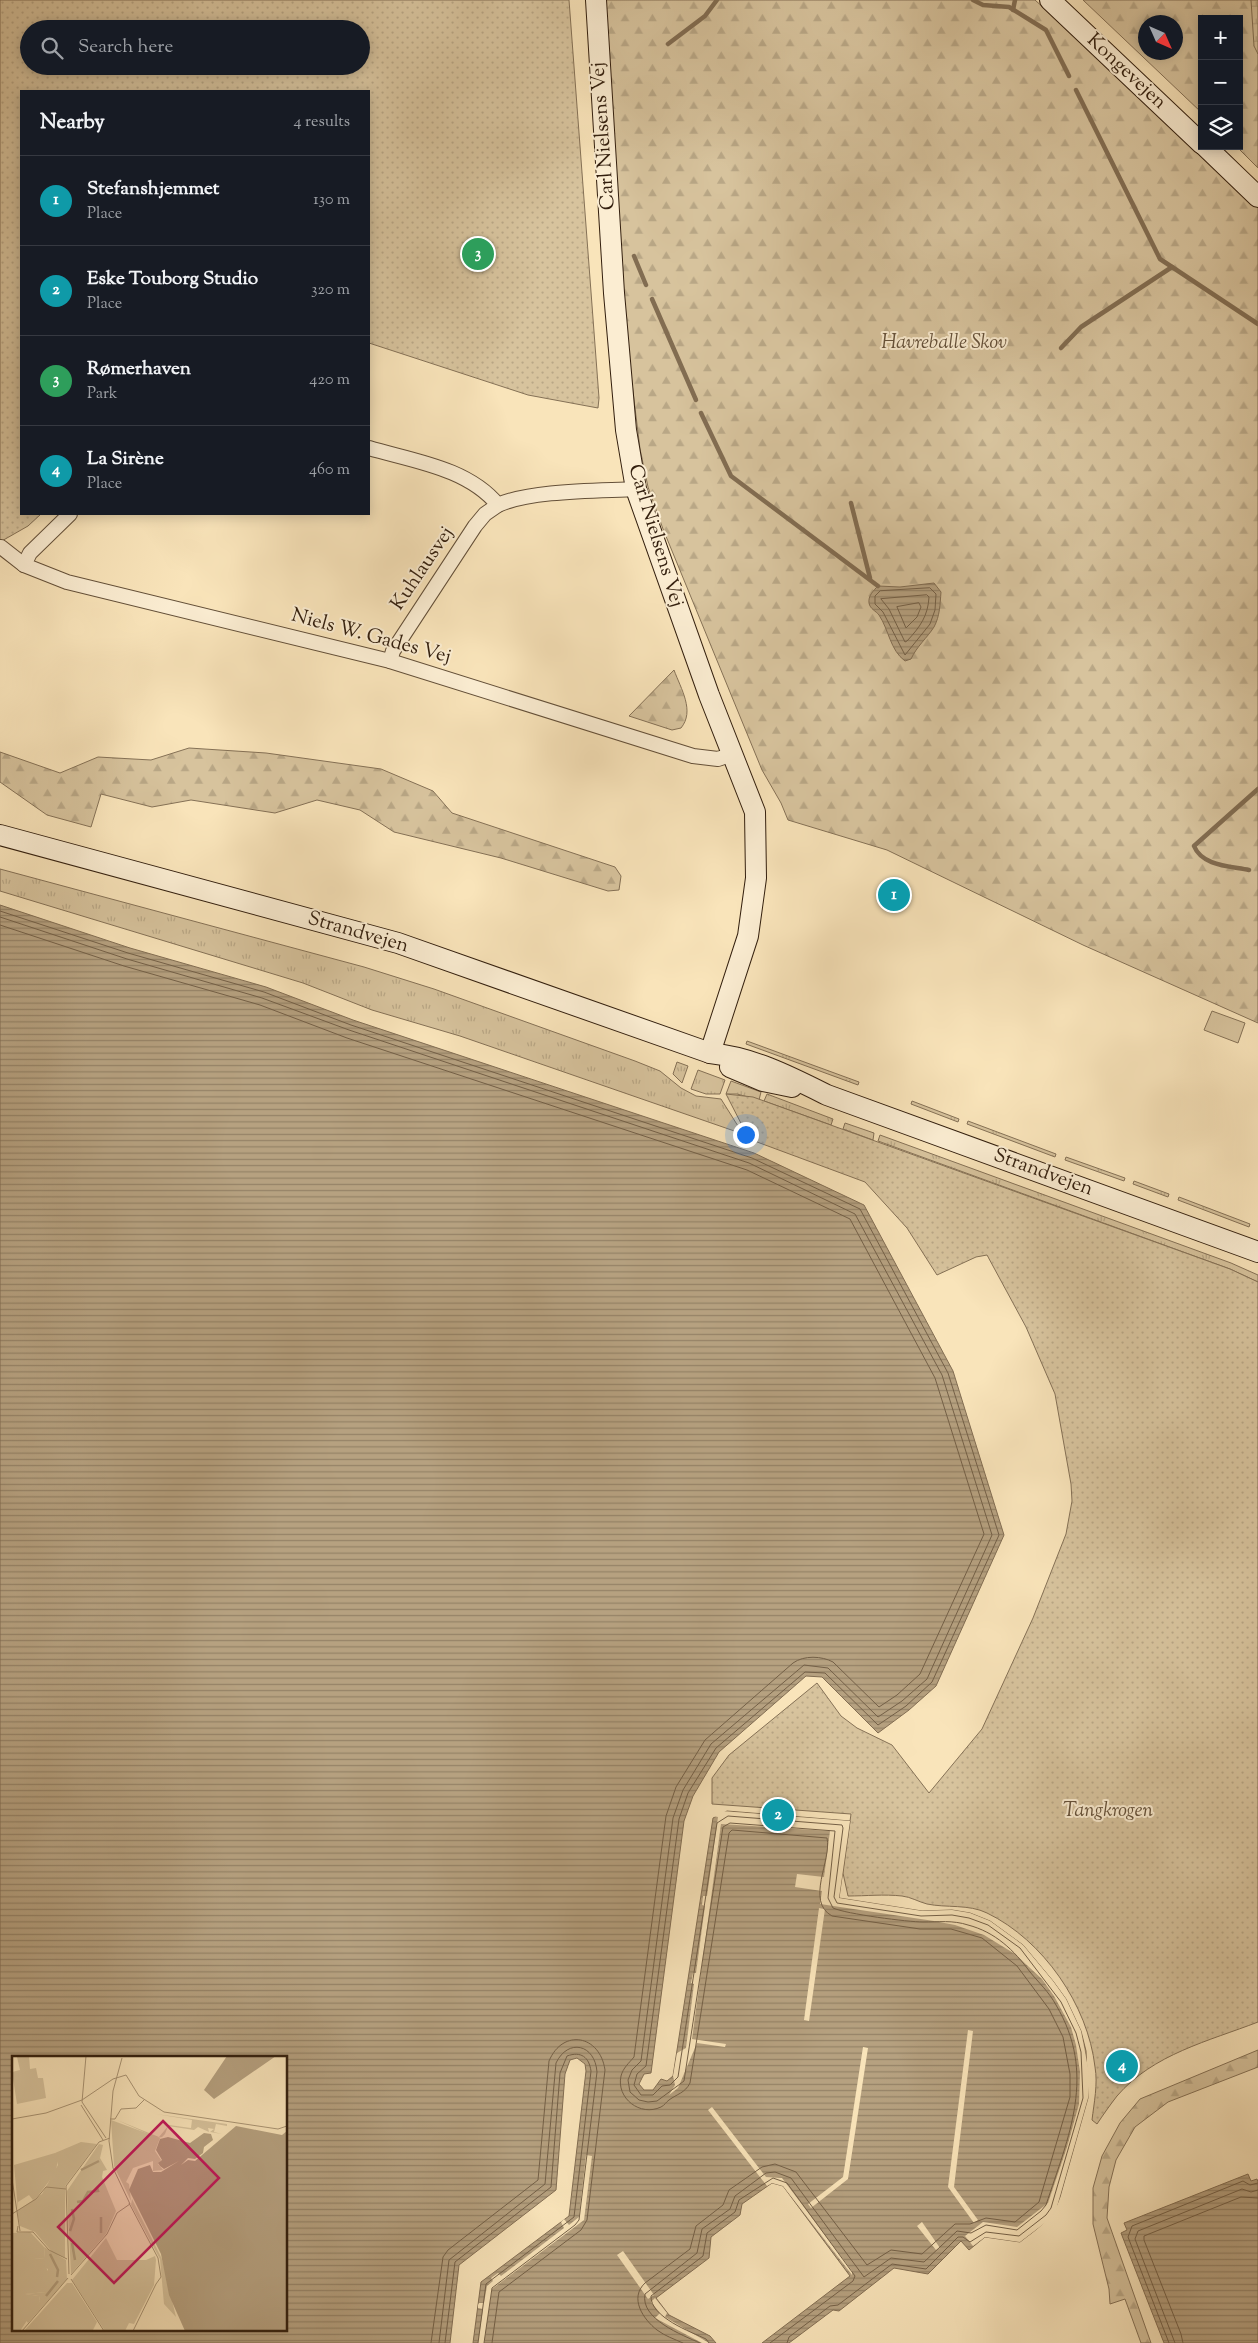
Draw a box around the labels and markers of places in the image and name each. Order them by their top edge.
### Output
pin: 3 [462,235,494,273]
pin: 1 [878,876,910,914]
pin: 2 [762,1796,794,1834]
pin: 4 [1106,2047,1138,2085]

